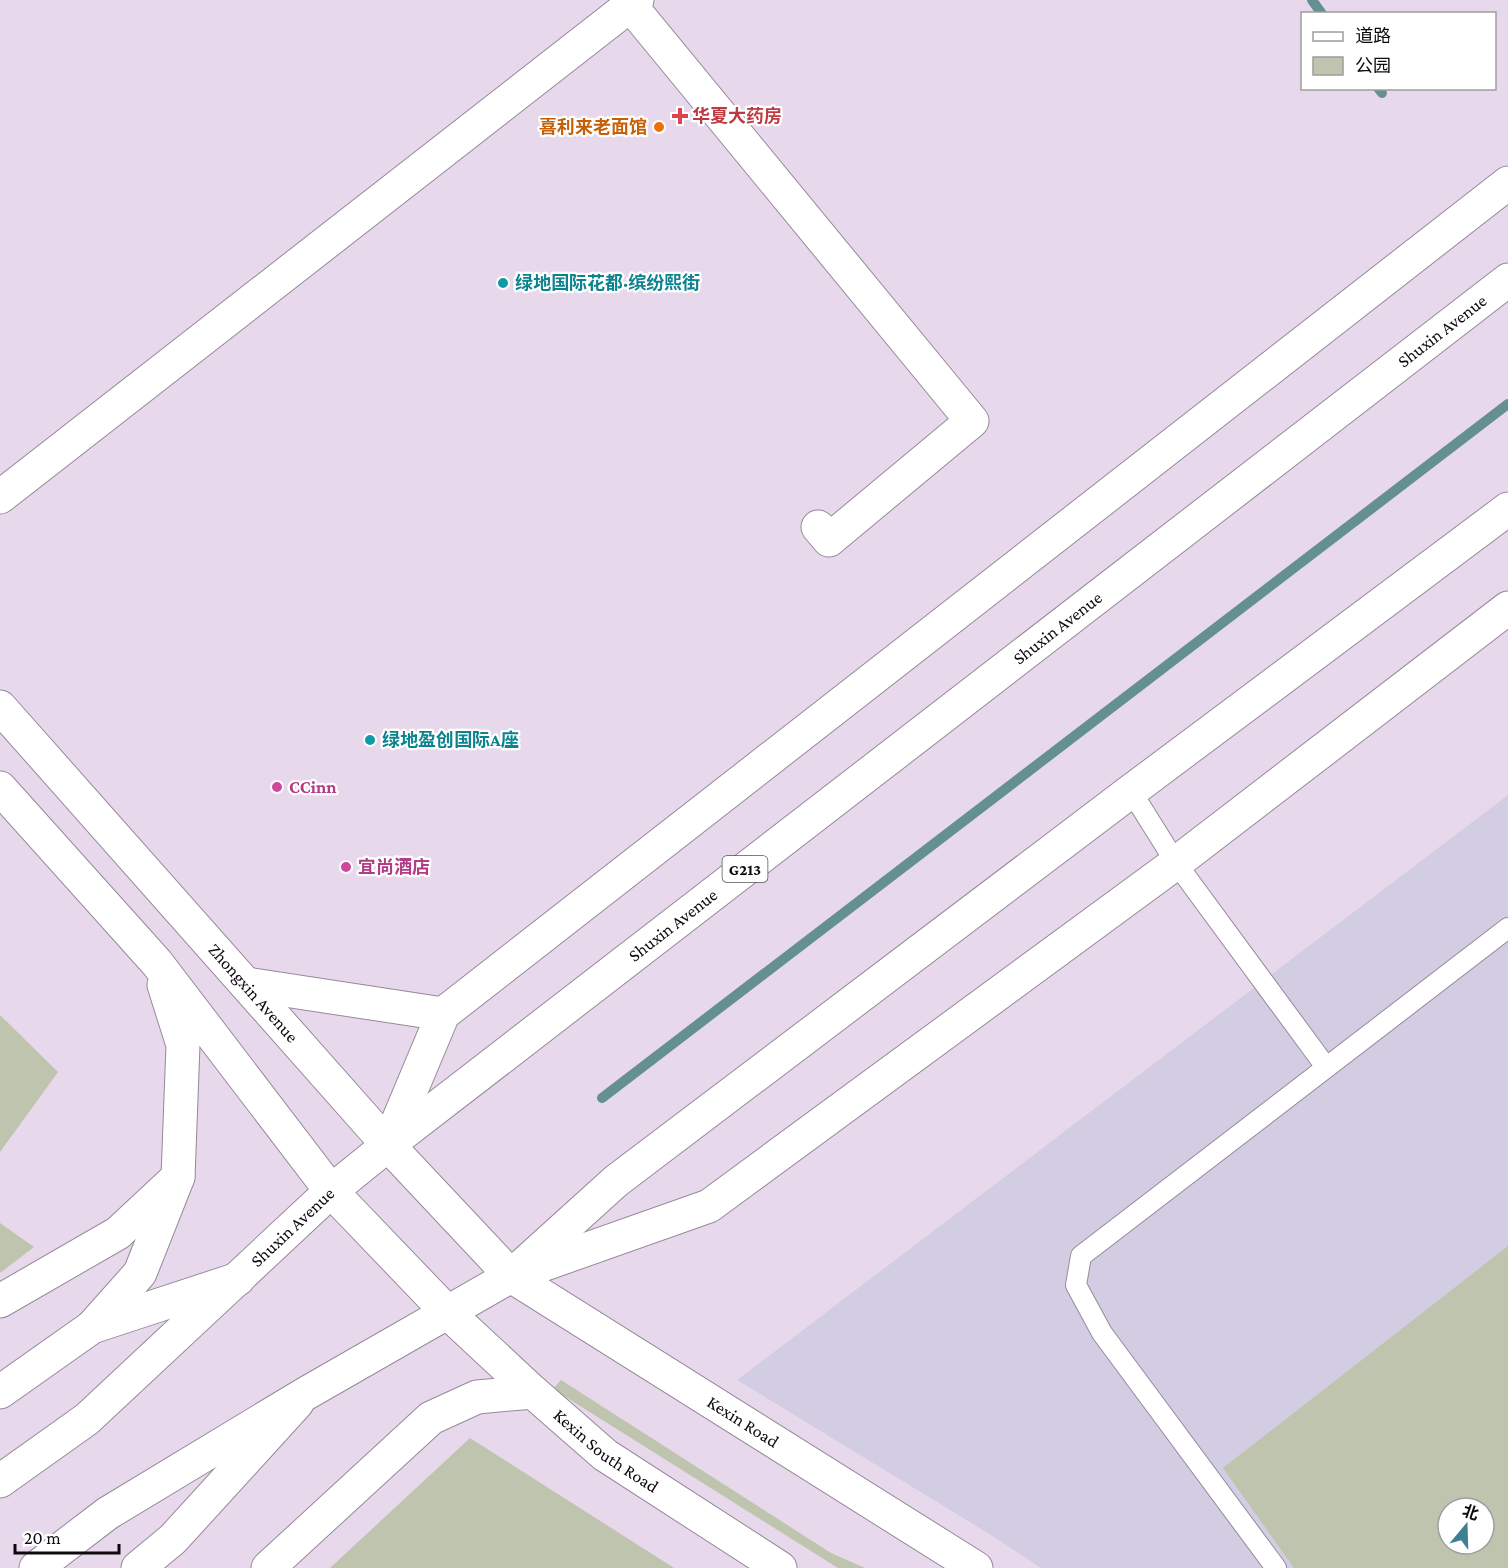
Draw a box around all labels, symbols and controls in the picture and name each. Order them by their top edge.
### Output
legend [1301,12,1496,90]
text: 道路 [1355,26,1391,46]
text: 公园 [1355,56,1391,76]
place label: 华夏大药房 [692,106,782,126]
marker: 华夏大药房 [673,109,687,123]
place label: 喜利来老面馆 [539,117,647,137]
marker: 喜利来老面馆 [652,120,666,134]
place label: 绿地国际花都·缤纷熙街 [515,273,700,293]
marker: 绿地国际花都·缤纷熙街 [496,276,510,290]
street label: Shuxin Avenue [1394,290,1491,371]
street label: Shuxin Avenue [1009,587,1106,668]
place label: 绿地盈创国际A座 [382,730,519,750]
marker: 绿地盈创国际A座 [363,733,377,747]
place label: CCinn [289,777,337,797]
marker: CCinn [270,780,284,794]
road number: G213 [722,856,768,882]
place label: 宜尚酒店 [358,857,430,877]
marker: 宜尚酒店 [339,860,353,874]
street label: Shuxin Avenue [624,884,721,966]
street label: Zhongxin Avenue [204,939,302,1047]
street label: Shuxin Avenue [247,1183,338,1271]
street label: Kexin Road [704,1392,783,1452]
street label: Kexin South Road [550,1405,663,1497]
north arrow [1436,1496,1496,1556]
text: 北 [1460,1502,1481,1523]
scale bar [15,1517,118,1555]
text: 20 m [24,1528,61,1548]

